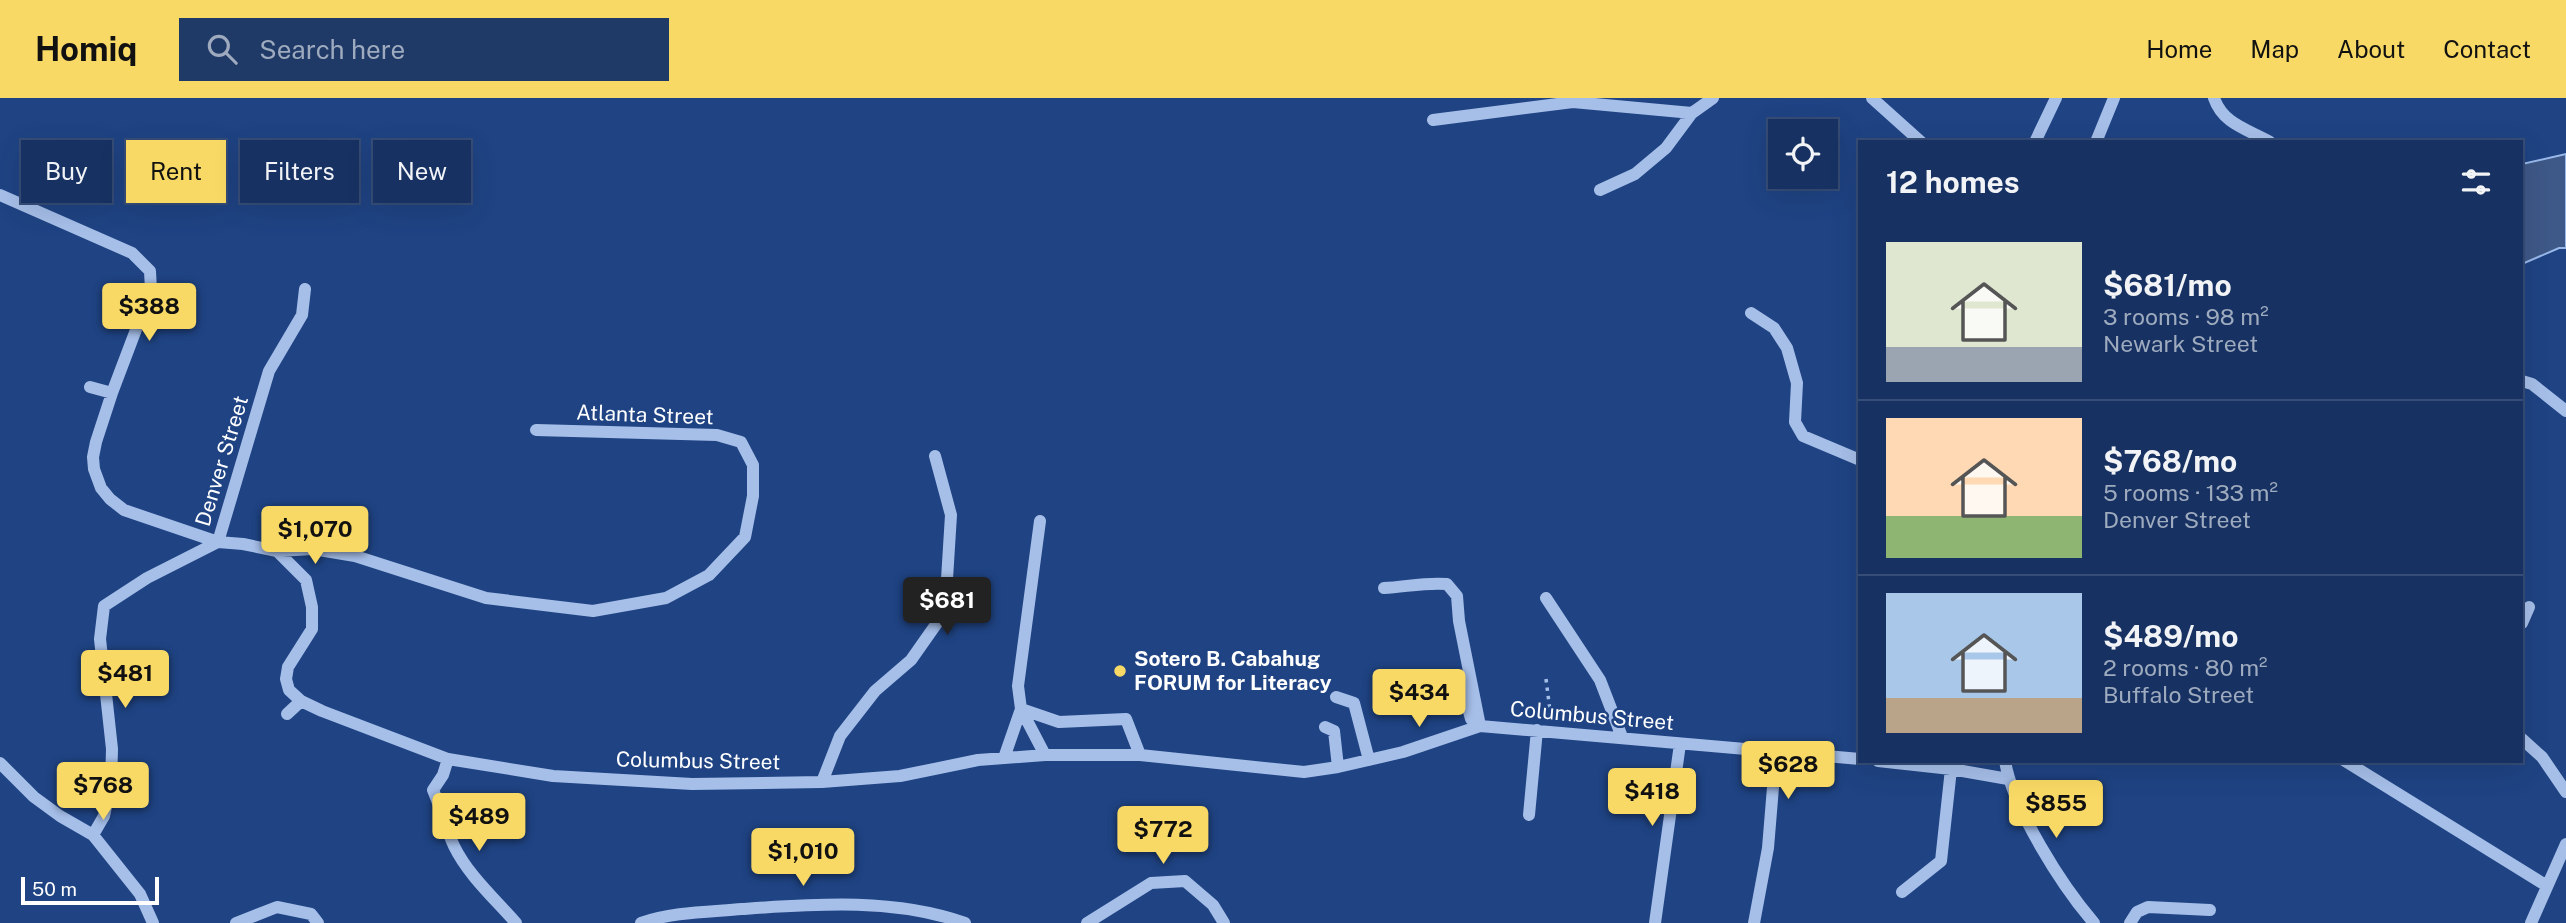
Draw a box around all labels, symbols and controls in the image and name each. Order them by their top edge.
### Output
search box [179,18,669,81]
text: Homiq [35,30,137,68]
icon: search [203,30,241,68]
text: Search here [259,34,405,65]
text: Home [2146,35,2212,63]
text: Map [2250,35,2299,63]
text: About [2337,35,2405,63]
text: Contact [2443,35,2531,63]
map controls [1768,119,1838,189]
button: locate [1768,119,1838,189]
chip: Buy [21,140,112,203]
chip: Rent [126,140,226,203]
chip: Filters [240,140,359,203]
chip: New [373,140,471,203]
icon: filters [2457,163,2495,201]
text: 12 homes [1886,164,2020,200]
text: $681/mo [2103,267,2232,303]
icon: home [1942,270,2026,354]
pin: $388 [108,284,190,343]
text: $388 [118,292,180,319]
text: 3 rooms · 98 m² [2103,303,2269,330]
text: Newark Street [2103,330,2258,357]
street label: Denver Street [190,393,253,529]
street label: Atlanta Street [576,400,714,429]
text: $768/mo [2103,443,2237,479]
icon: home [1942,446,2026,530]
text: 5 rooms · 133 m² [2103,479,2278,506]
pin: $1,070 [258,506,372,566]
text: Denver Street [2103,506,2251,533]
text: $1,070 [277,515,353,542]
pin: $681 [906,578,988,637]
text: $681 [919,586,975,613]
text: $489/mo [2103,618,2238,654]
icon: home [1942,621,2026,705]
place label: Sotero B. Cabahug FORUM for Literacy [1134,646,1332,695]
pin: $481 [84,650,166,710]
text: 2 rooms · 80 m² [2103,654,2268,681]
text: $481 [97,659,153,686]
marker: Sotero B. Cabahug FORUM for Literacy [1112,663,1128,679]
pin: $434 [1378,670,1460,729]
text: $434 [1388,678,1450,705]
text: Buffalo Street [2103,681,2254,708]
street label: Columbus Street [1509,696,1675,735]
pin: $628 [1747,742,1829,801]
street label: Columbus Street [616,747,780,774]
text: $628 [1758,750,1818,777]
pin: $768 [62,762,144,822]
pin: $418 [1611,768,1693,828]
text: $768 [73,771,133,798]
text: $418 [1624,777,1680,804]
pin: $855 [2015,780,2097,840]
text: $855 [2025,789,2087,816]
pin: $489 [438,794,520,853]
text: $489 [448,802,510,829]
pin: $772 [1122,806,1204,866]
text: $772 [1133,815,1193,842]
pin: $1,010 [746,828,860,888]
text: $1,010 [767,837,839,864]
scale bar [21,874,159,906]
text: 50 m [32,878,77,900]

